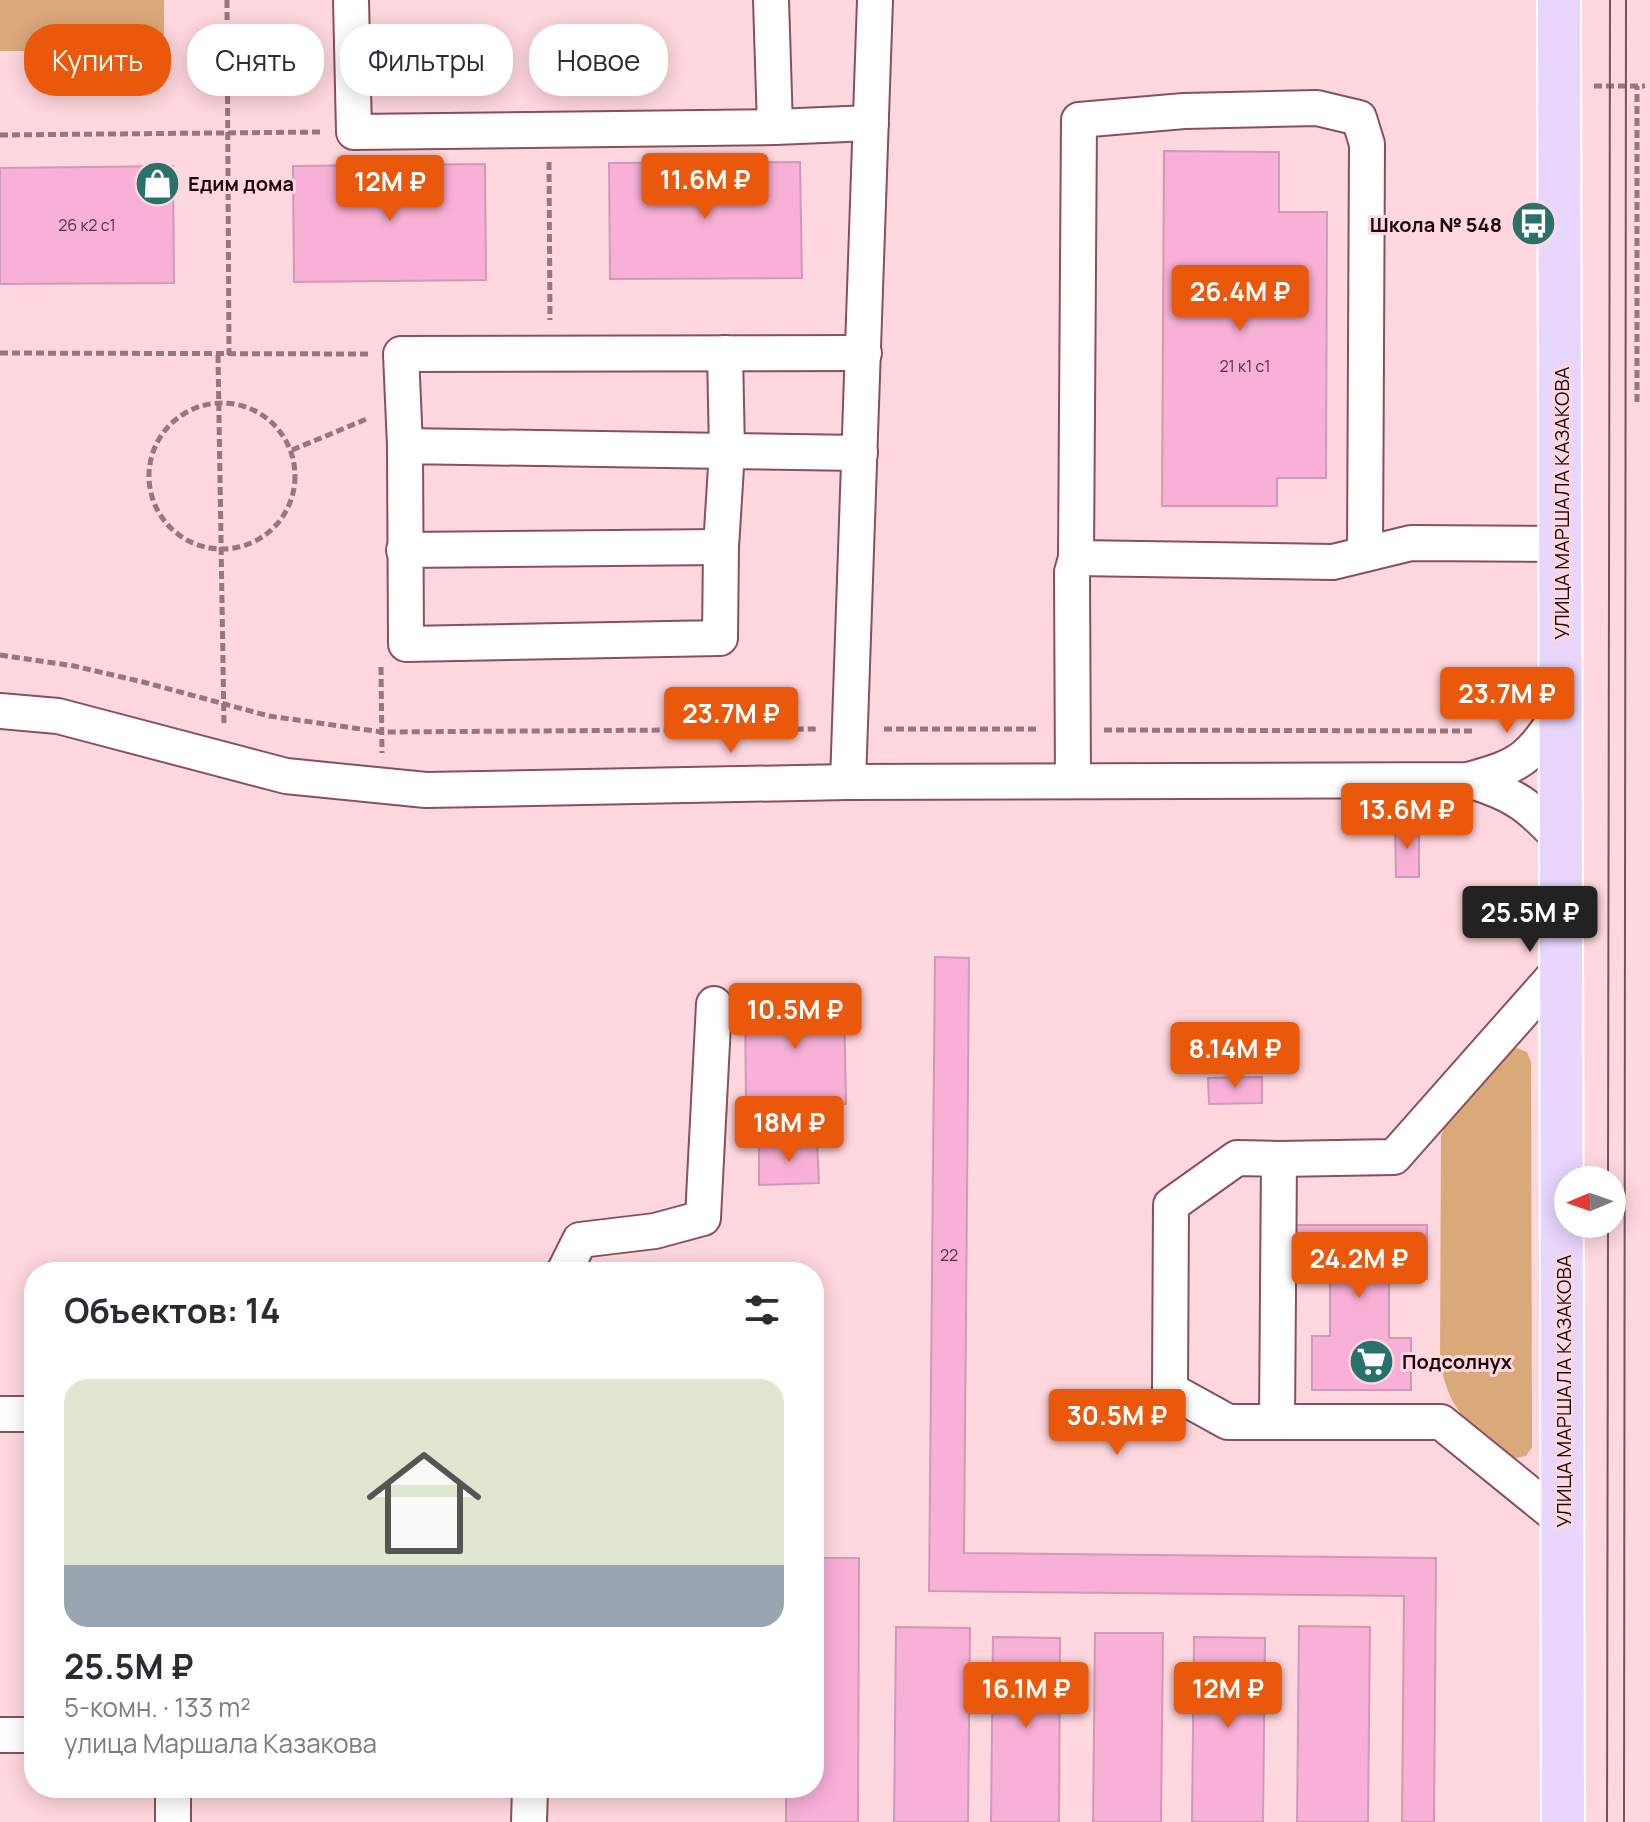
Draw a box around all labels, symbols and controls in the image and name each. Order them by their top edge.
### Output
chip: Купить [24,24,171,96]
chip: Снять [187,24,324,96]
chip: Фильтры [340,24,513,96]
chip: Новое [529,24,668,96]
pin: 11.6M ₽ [631,153,779,221]
pin: 12M ₽ [334,155,446,223]
shop icon: Едим дома [133,159,181,207]
text: 11.6M ₽ [659,161,751,197]
text: 12M ₽ [354,163,426,199]
place label: Едим дома [188,170,294,197]
bus stop icon: Школа № 548 [1509,200,1557,248]
place label: Школа № 548 [1370,211,1502,238]
house number: 26 к2 с1 [58,214,116,236]
pin: 26.4M ₽ [1166,265,1314,333]
text: 26.4M ₽ [1190,273,1290,309]
house number: 21 к1 с1 [1219,355,1271,377]
street label: УЛИЦА МАРШАЛА КАЗАКОВА [1548,366,1575,639]
pin: 23.7M ₽ [1433,667,1581,735]
text: 23.7M ₽ [1458,675,1556,711]
pin: 23.7M ₽ [657,687,805,755]
text: 23.7M ₽ [682,695,780,731]
pin: 13.6M ₽ [1333,783,1481,851]
text: 13.6M ₽ [1359,791,1455,827]
pin: 25.5M ₽ [1456,886,1604,954]
text: 25.5M ₽ [1480,894,1580,930]
pin: 10.5M ₽ [721,983,869,1051]
text: 10.5M ₽ [747,991,843,1027]
pin: 8.14M ₽ [1161,1022,1309,1090]
text: 8.14M ₽ [1188,1030,1282,1066]
pin: 18M ₽ [733,1096,845,1164]
text: 18M ₽ [753,1104,825,1140]
north arrow [1554,1166,1626,1238]
map controls [1554,1166,1626,1238]
pin: 24.2M ₽ [1285,1232,1433,1300]
text: 24.2M ₽ [1310,1240,1408,1276]
house number: 22 [940,1244,958,1266]
street label: УЛИЦА МАРШАЛА КАЗАКОВА [1550,1254,1577,1527]
text: Объектов: 14 [64,1287,281,1333]
icon: filters [740,1288,784,1332]
supermarket icon: Подсолнух [1347,1337,1395,1385]
place label: Подсолнух [1402,1348,1512,1375]
pin: 30.5M ₽ [1043,1389,1191,1457]
text: 30.5M ₽ [1067,1397,1167,1433]
icon: home [352,1431,496,1575]
text: 25.5M ₽ [64,1643,194,1689]
pin: 16.1M ₽ [952,1662,1100,1730]
pin: 12M ₽ [1172,1662,1284,1730]
text: 16.1M ₽ [982,1670,1070,1706]
text: 12M ₽ [1192,1670,1264,1706]
text: 5-комн. · 133 m² [64,1689,251,1725]
text: улица Маршала Казакова [64,1725,377,1761]

